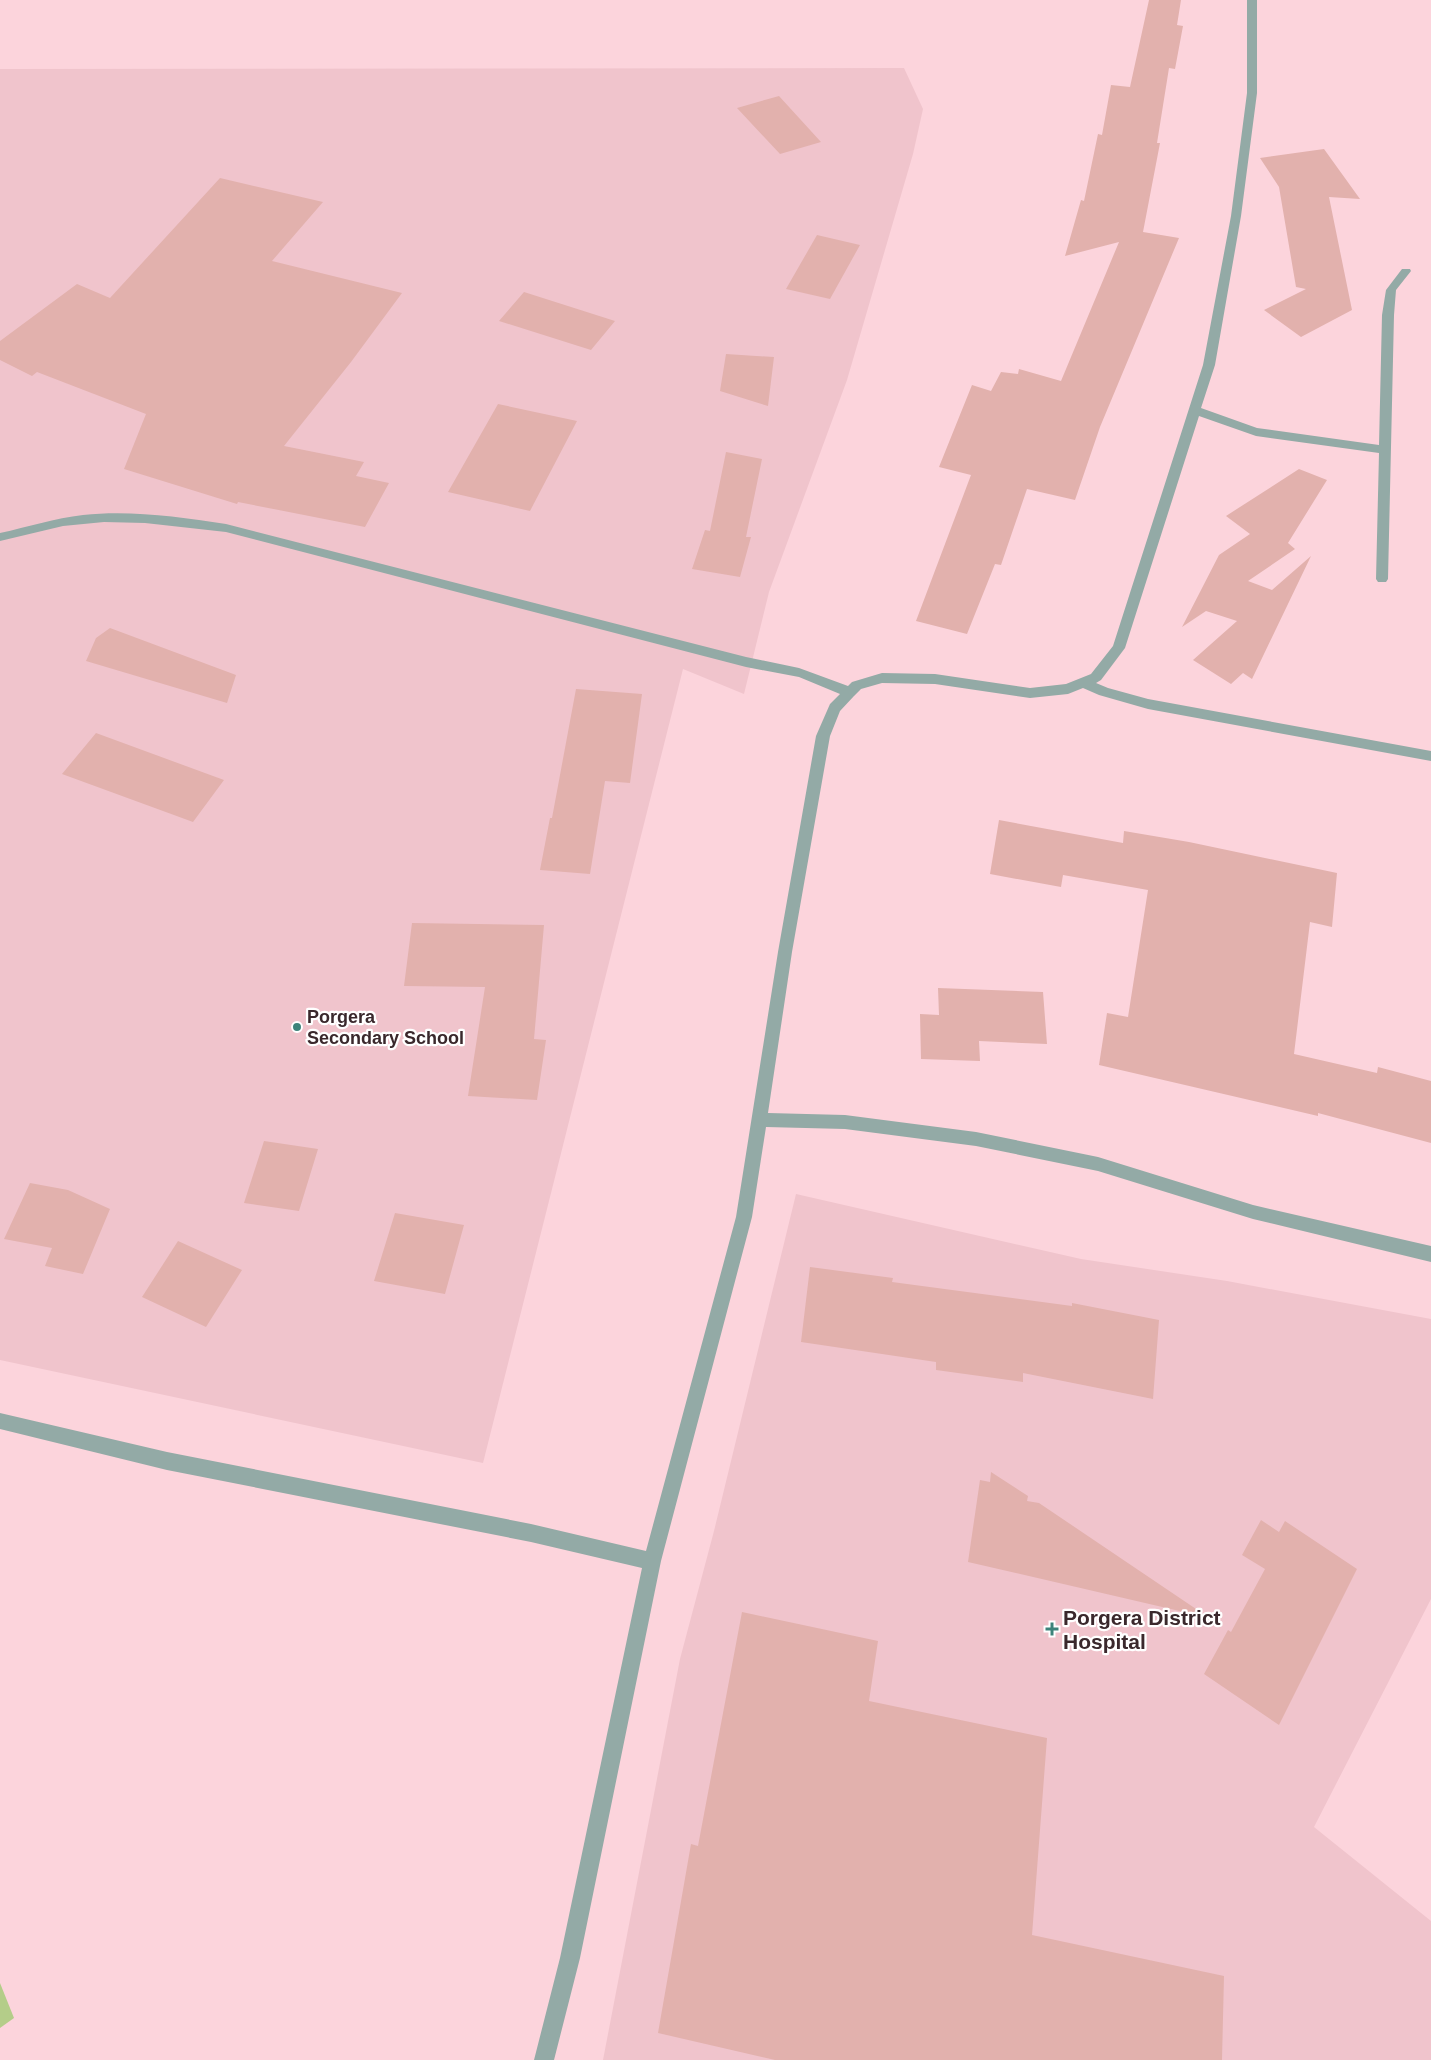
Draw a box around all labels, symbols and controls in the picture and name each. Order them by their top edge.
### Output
place label: Porgera Secondary School [307,1007,464,1048]
marker: Porgera Secondary School [291,1021,303,1033]
place label: Porgera District Hospital [1063,1606,1221,1653]
marker: Porgera District Hospital [1045,1622,1059,1636]

